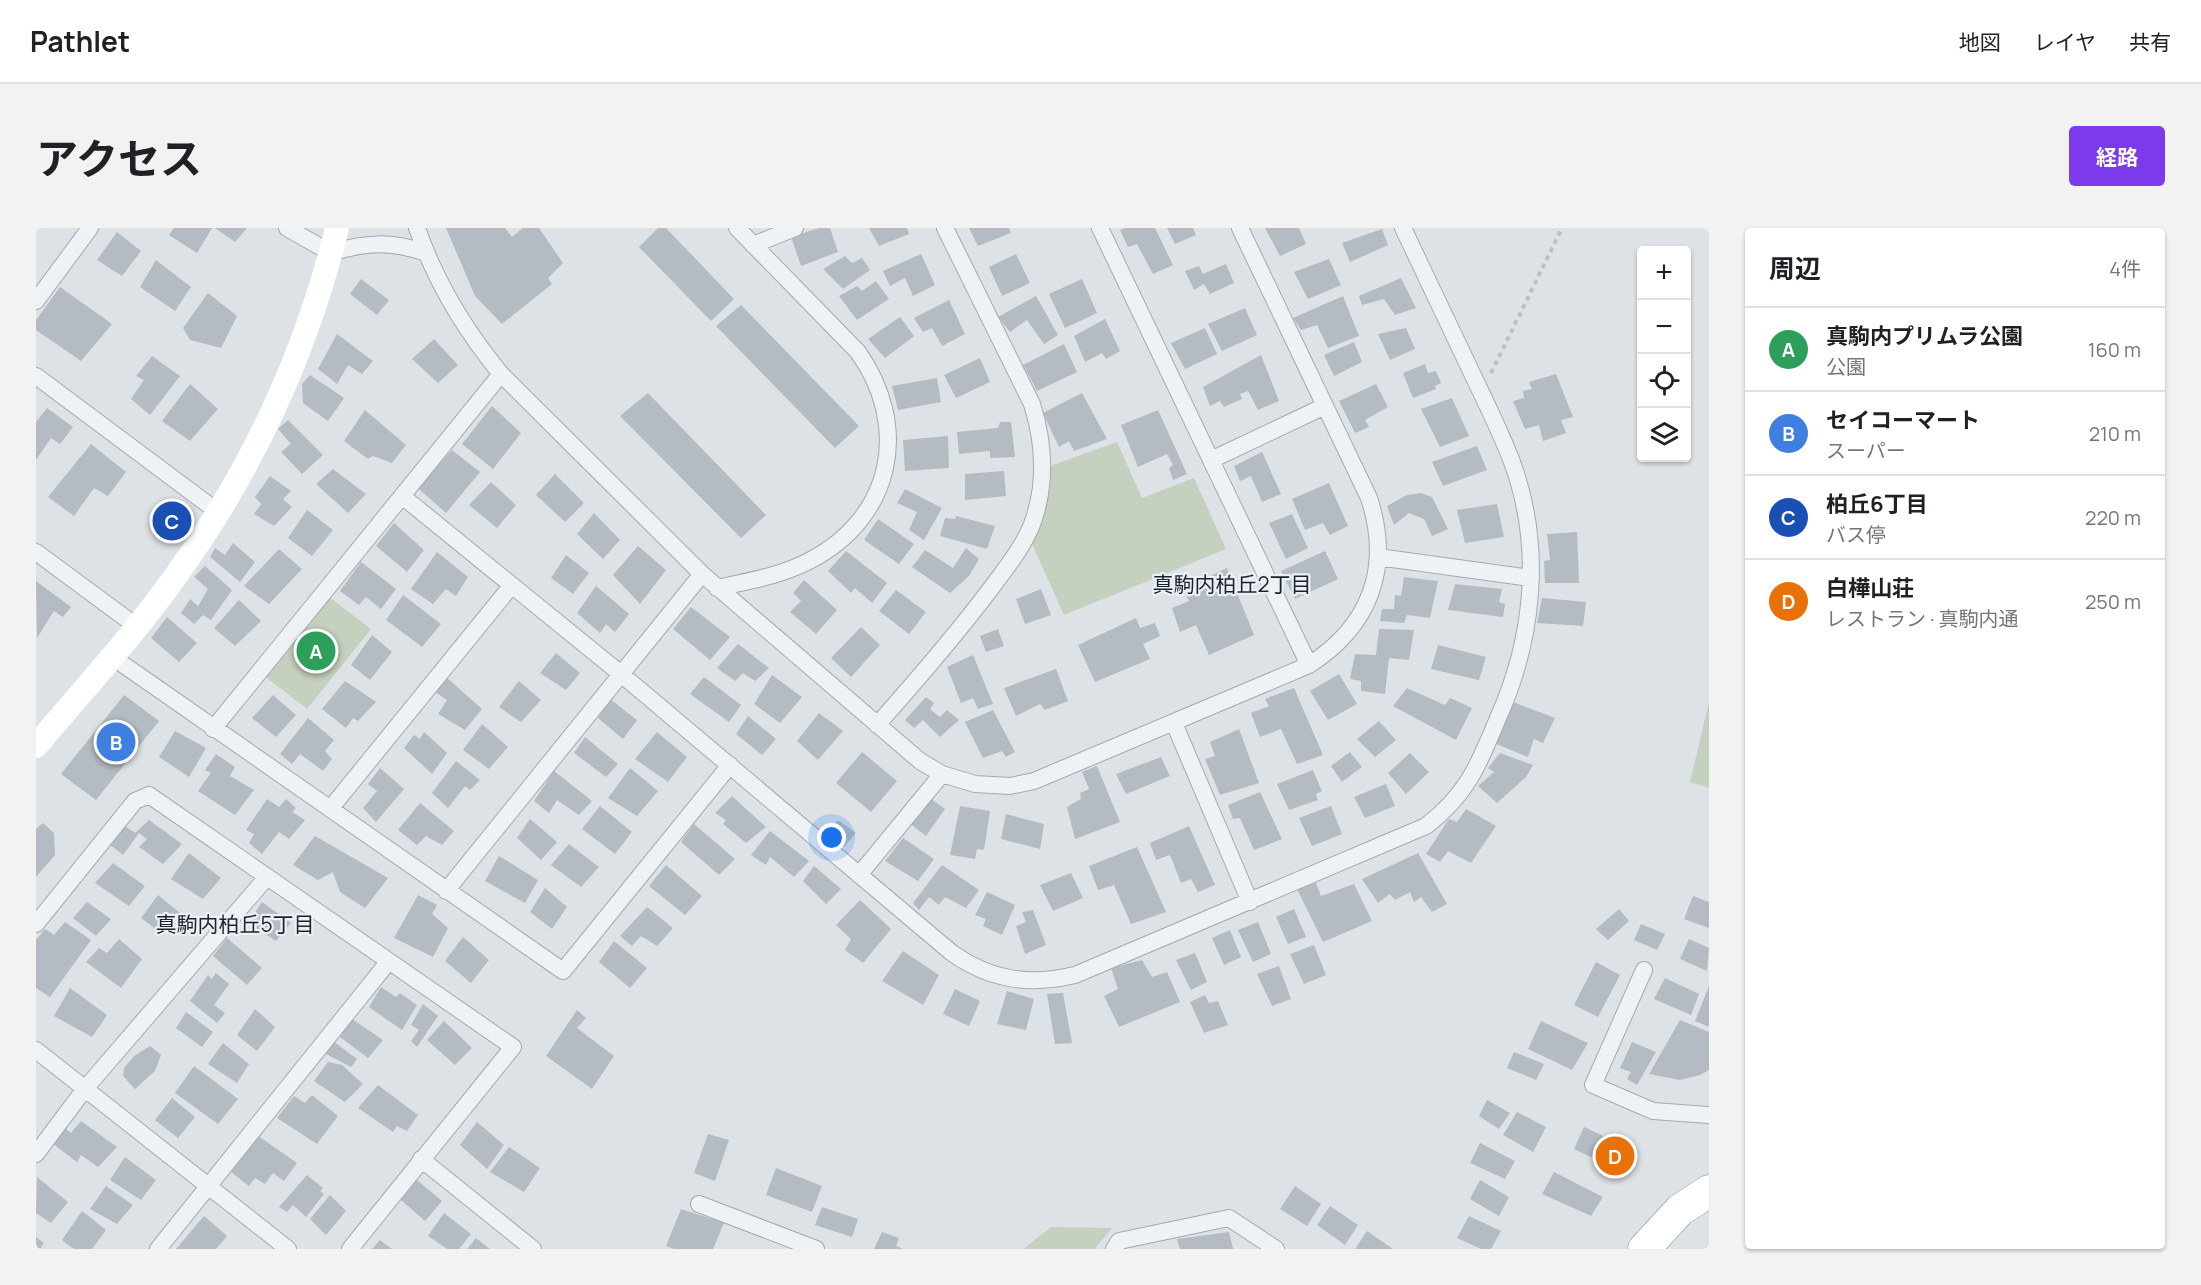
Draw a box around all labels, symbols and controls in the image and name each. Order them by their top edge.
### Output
text: Pathlet [30,22,130,60]
text: 地図 [1959,28,2001,56]
text: レイヤ [2034,28,2096,56]
text: 共有 [2129,28,2171,56]
button: 経路 [2069,126,2165,186]
text: アクセス [36,129,202,187]
map controls [1637,246,1691,462]
button: + [1637,246,1691,300]
text: 周辺 [1769,250,1821,286]
text: 4件 [2109,255,2141,282]
button: − [1637,300,1691,354]
text: 真駒内プリムラ公園 [1826,321,2023,351]
text: A [1782,336,1795,363]
text: 160 m [2088,336,2141,363]
text: 公園 [1826,353,1866,380]
button: locate [1637,354,1691,408]
text: セイコーマート [1826,405,1980,435]
button: layers [1637,408,1691,462]
text: B [1782,420,1795,447]
text: 210 m [2089,420,2141,447]
text: スーパー [1826,437,1906,464]
text: 柏丘6丁目 [1826,489,1928,519]
pin: C [152,498,192,544]
text: C [1781,504,1796,531]
text: 220 m [2085,504,2141,531]
text: バス停 [1826,521,1886,548]
district label: 真駒内柏丘2丁目 [1153,570,1311,598]
text: 白樺山荘 [1826,573,1914,603]
text: D [1781,588,1796,615]
text: 250 m [2085,588,2141,615]
text: レストラン · 真駒内通 [1826,605,2019,632]
pin: A [296,628,336,674]
pin: B [96,720,136,764]
your location [817,823,846,852]
district label: 真駒内柏丘5丁目 [155,910,315,938]
pin: D [1596,1134,1634,1178]

